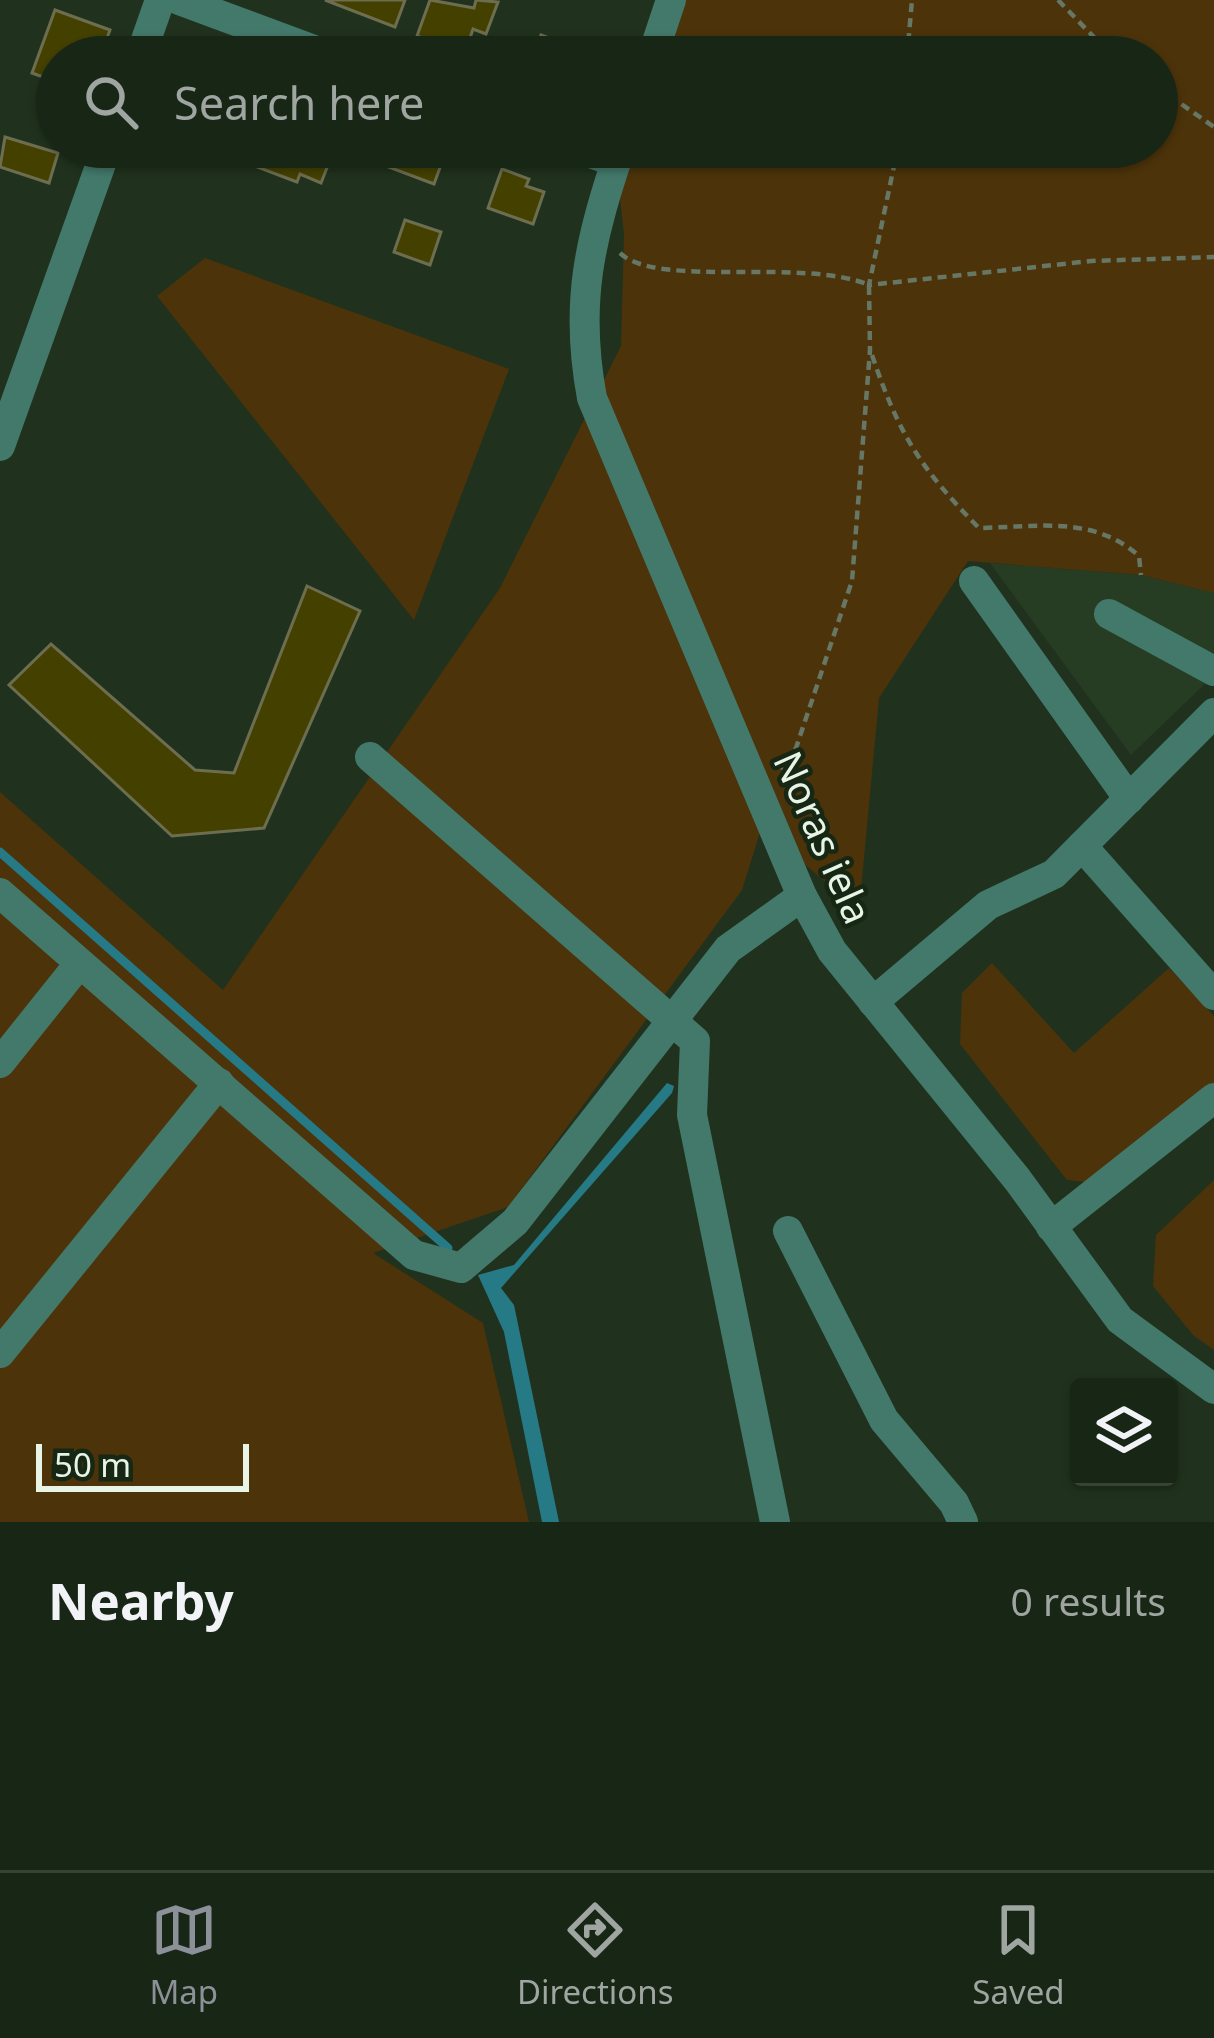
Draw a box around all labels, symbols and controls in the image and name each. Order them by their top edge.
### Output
search box [36,36,1178,168]
icon: search [78,69,144,135]
text: Search here [174,72,424,133]
street label: Noras iela [763,743,885,931]
map controls [1070,1378,1178,1486]
button: layers [1070,1378,1178,1486]
scale bar [36,1438,249,1491]
text: 50 m [54,1442,131,1487]
text: Nearby [48,1565,234,1635]
text: 0 results [1011,1574,1166,1627]
tab: Map [149,1897,218,2014]
tab: Directions [517,1897,674,2014]
tab: Saved [972,1897,1065,2014]

